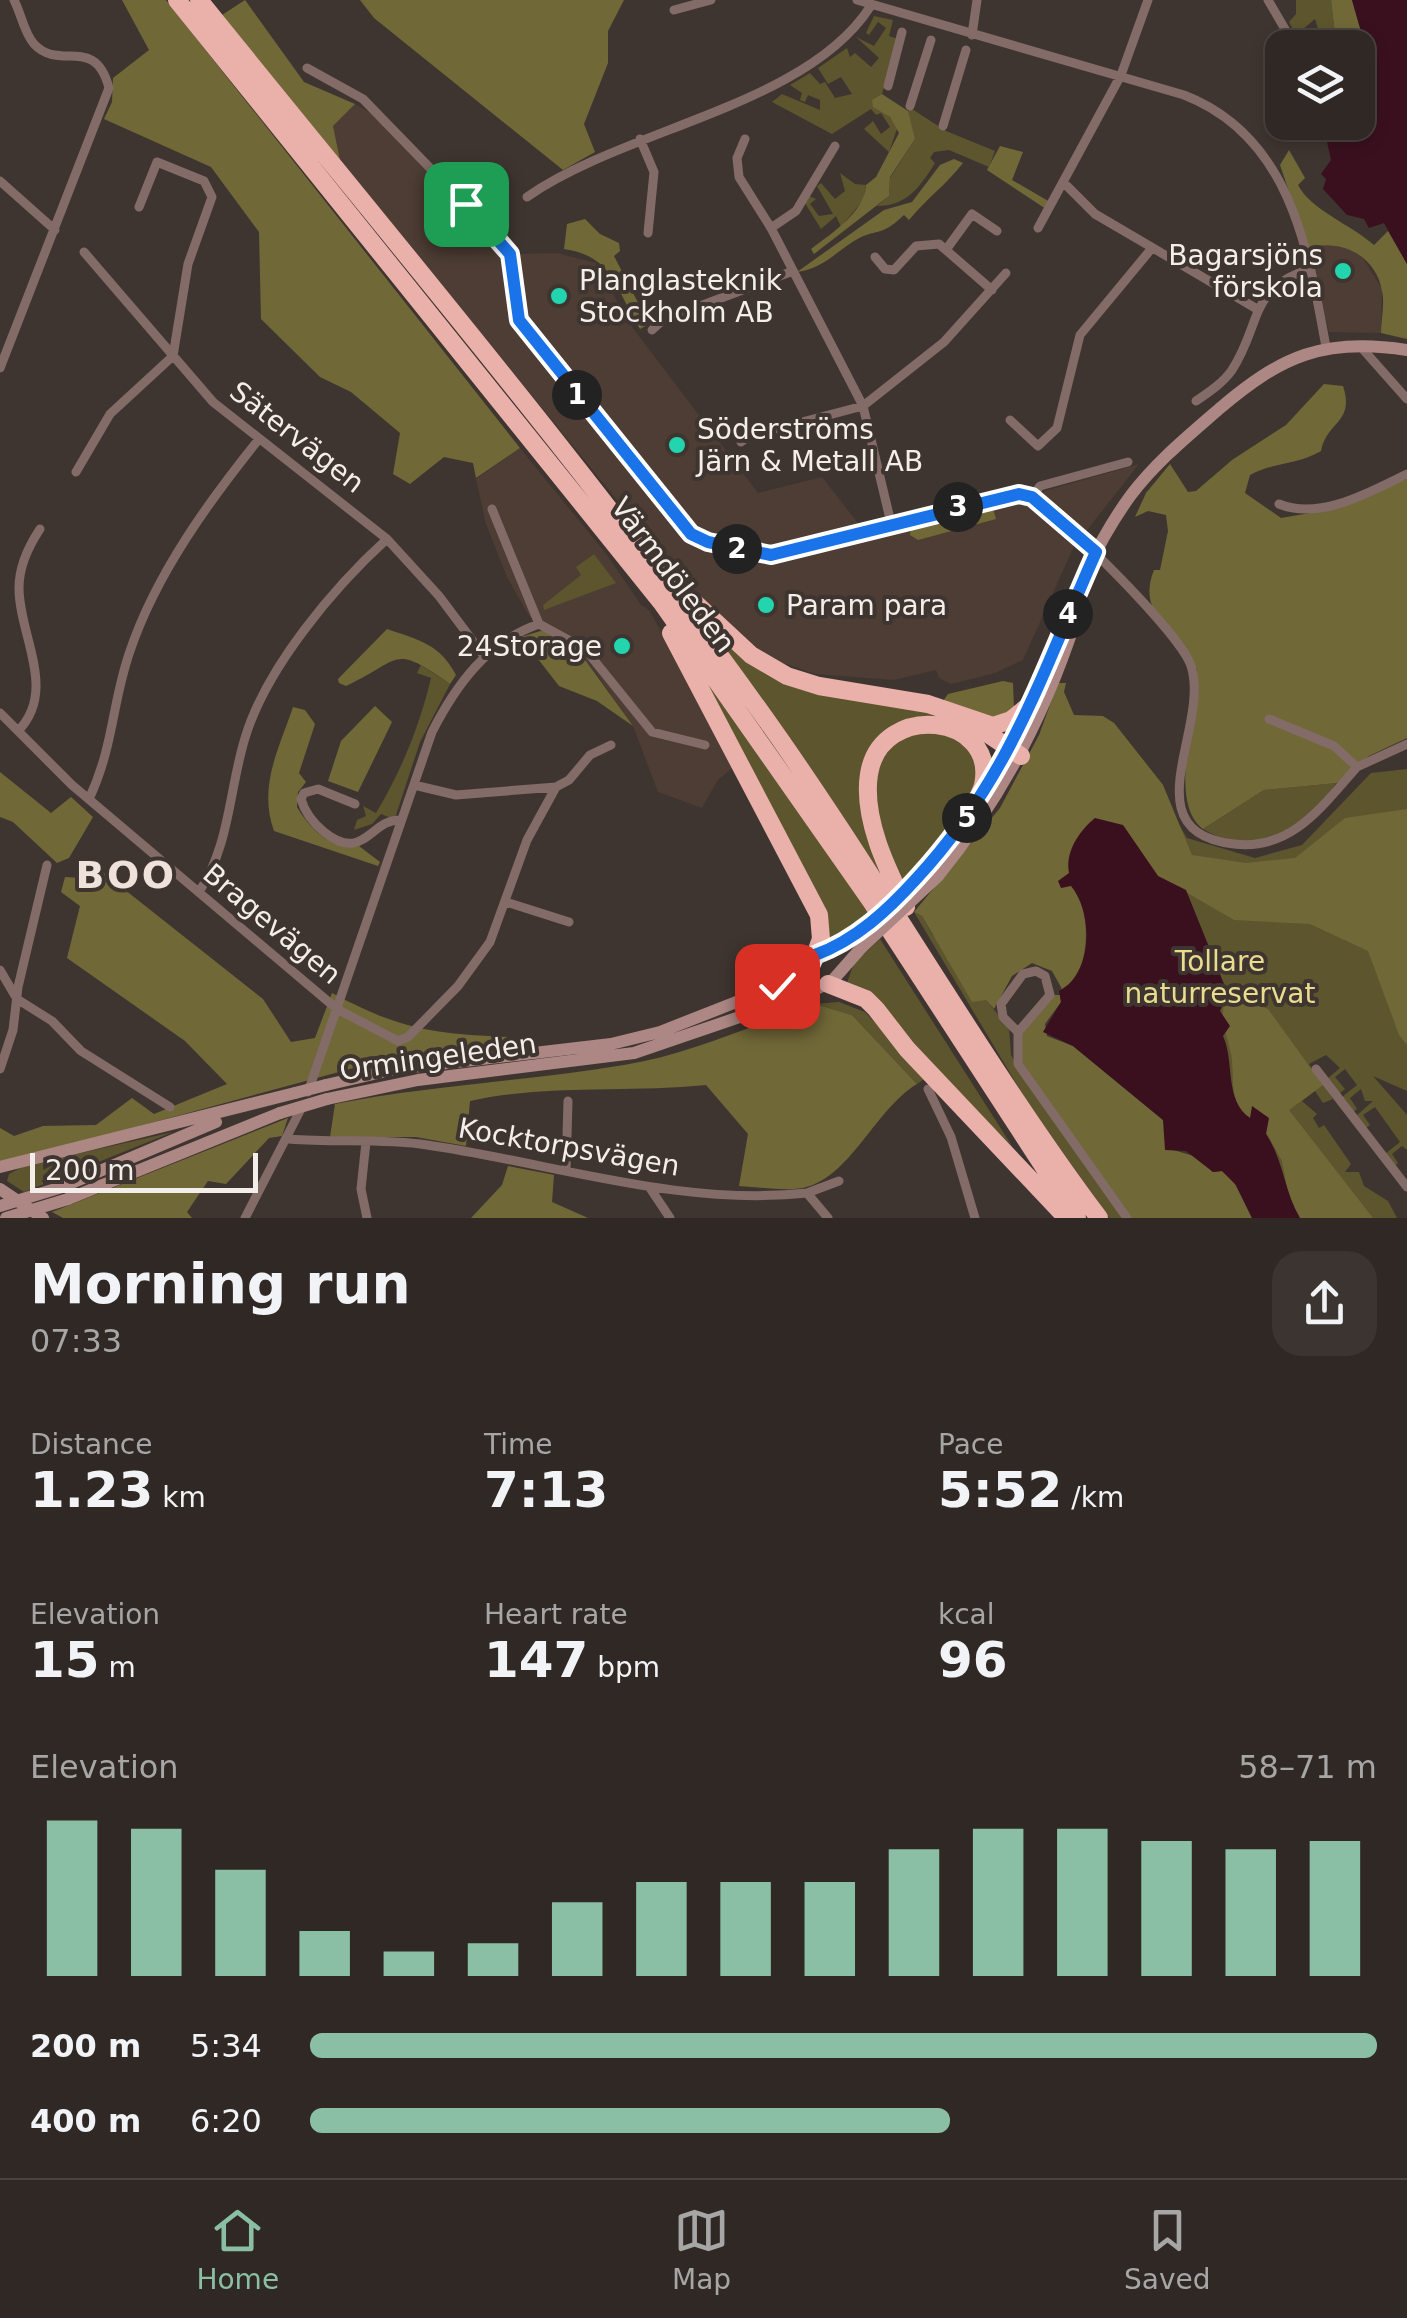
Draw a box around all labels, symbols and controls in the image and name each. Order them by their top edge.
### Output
map controls [1265,30,1375,140]
button: layers [1265,30,1375,140]
pin [424,162,509,247]
icon: arrive [439,177,494,232]
place label: Bagarsjöns förskola [1168,239,1323,304]
marker: Bagarsjöns förskola [1332,260,1354,282]
place label: Planglasteknik Stockholm AB [579,264,783,329]
marker: Planglasteknik Stockholm AB [548,285,570,307]
pin: 1 [552,370,602,420]
street label: Sätervägen [223,374,371,500]
text: 1 [567,378,587,411]
place label: Söderströms Järn & Metall AB [695,413,923,478]
marker: Söderströms Järn & Metall AB [666,434,688,456]
pin: 3 [933,482,983,532]
text: 3 [948,490,968,523]
street label: Värmdöleden [604,491,742,659]
pin: 2 [712,524,762,574]
text: 2 [727,532,747,565]
place label: Param para [786,589,947,622]
pin: 4 [1043,589,1093,639]
marker: Param para [755,594,777,616]
text: 4 [1058,597,1078,630]
place label: 24Storage [457,630,602,663]
marker: 24Storage [611,635,633,657]
pin: 5 [942,793,992,843]
text: 5 [957,801,977,834]
district label: BOO [75,853,177,897]
street label: Bragevägen [197,857,347,991]
pin [735,944,820,1029]
park label: Tollare naturreservat [1125,945,1315,1010]
icon: check [750,959,805,1014]
street label: Ormingeleden [337,1027,539,1087]
street label: Kocktorpsvägen [456,1111,682,1183]
scale bar [30,1148,258,1192]
text: 200 m [45,1154,135,1187]
button: share [1272,1251,1377,1356]
text: Morning run [30,1252,411,1316]
text: 07:33 [30,1322,122,1360]
text: Distance [30,1428,152,1461]
text: Time [484,1428,553,1461]
text: Pace [938,1428,1003,1461]
text: 1.23 [30,1461,153,1519]
text: 7:13 [484,1461,608,1519]
text: 5:52 [938,1461,1062,1519]
text: km [153,1481,206,1514]
text: /km [1062,1481,1124,1514]
text: Elevation [30,1598,160,1631]
text: Heart rate [484,1598,628,1631]
text: kcal [938,1598,995,1631]
text: 15 [30,1631,100,1689]
text: 147 [484,1631,588,1689]
text: 96 [938,1631,1008,1689]
text: m [100,1651,136,1684]
text: bpm [588,1651,660,1684]
text: Elevation [30,1748,179,1786]
text: 58–71 m [1238,1748,1377,1786]
text: 200 m [30,2027,141,2065]
text: 5:34 [190,2027,262,2065]
text: 400 m [30,2102,141,2140]
text: 6:20 [190,2102,262,2140]
tab: Home [196,2203,279,2296]
tab: Map [672,2203,731,2296]
tab: Saved [1124,2203,1211,2296]

